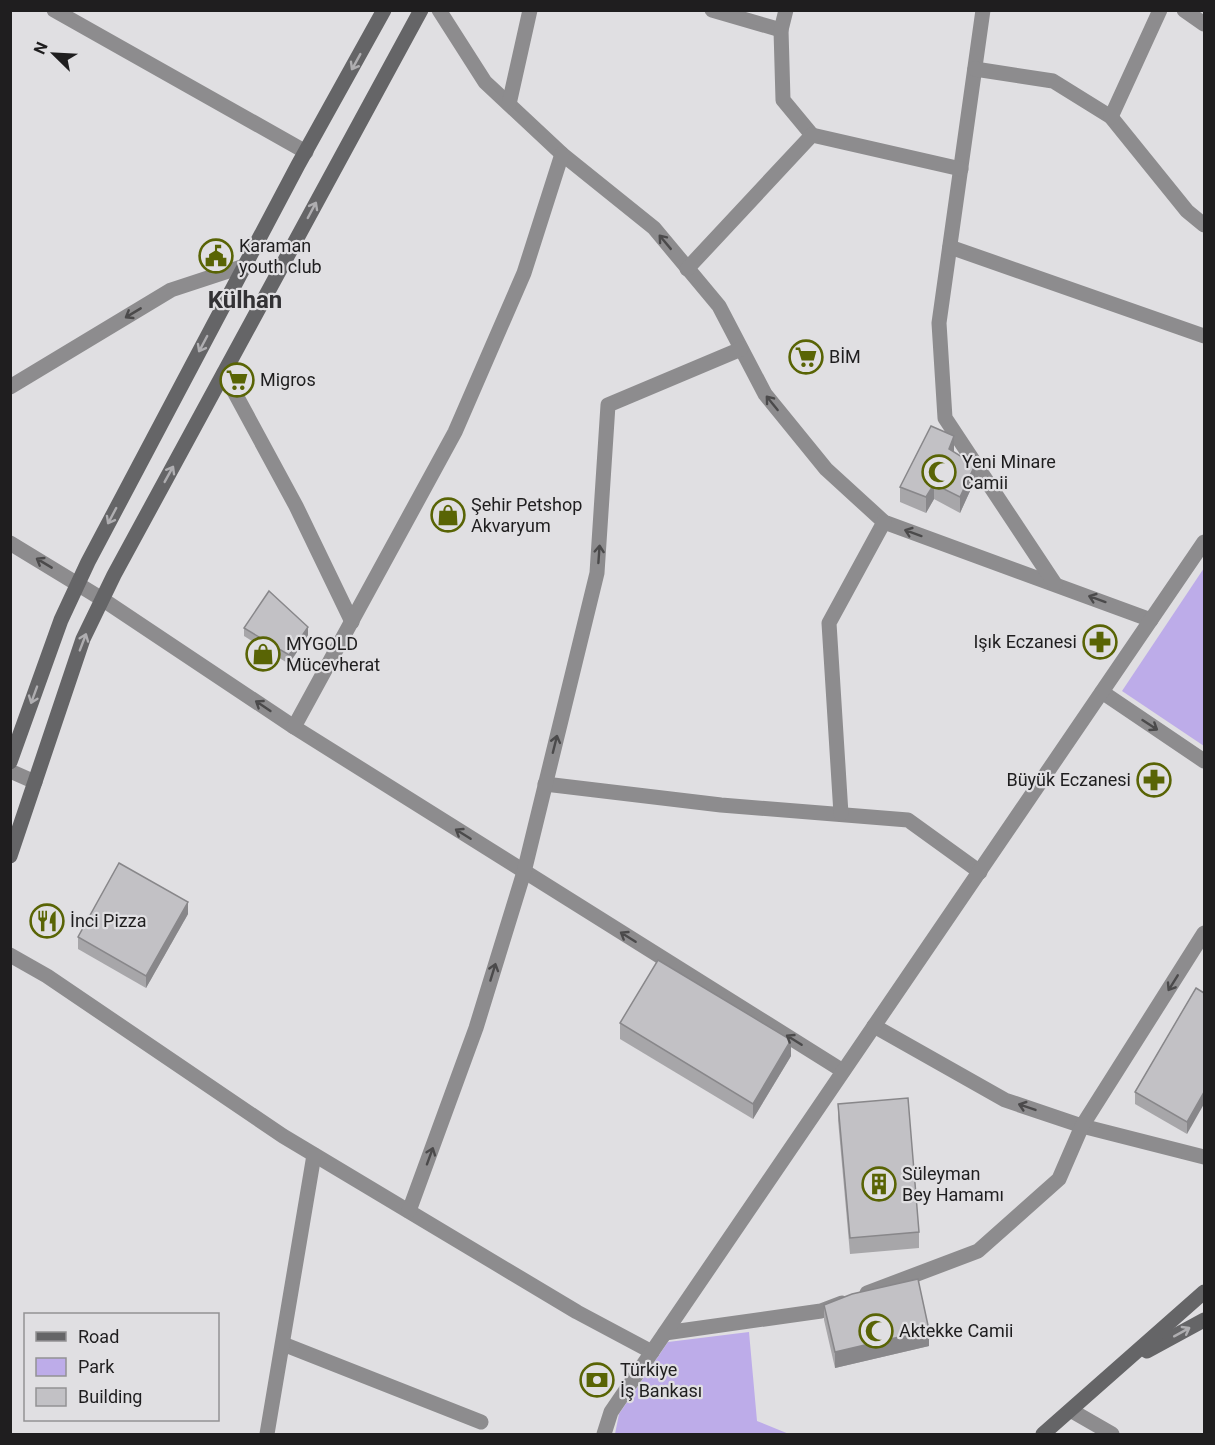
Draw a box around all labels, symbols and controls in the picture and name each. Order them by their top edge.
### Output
north arrow [24,24,84,84]
text: N [30,39,52,57]
one-way arrow [350,52,361,70]
one-way arrow [306,202,318,219]
one-way arrow [659,234,672,250]
place label: Karaman youth club [239,235,322,277]
public building icon: Karaman youth club [198,238,234,274]
district label: Külhan [208,286,282,314]
one-way arrow [125,308,142,320]
one-way arrow [197,335,209,352]
supermarket icon: BİM [788,339,824,375]
place label: BİM [829,346,861,367]
supermarket icon: Migros [219,362,255,398]
place label: Migros [260,369,316,390]
one-way arrow [766,395,779,411]
place label: Yeni Minare Camii [962,451,1056,493]
mosque icon: Yeni Minare Camii [921,454,957,490]
one-way arrow [164,465,175,483]
place label: Şehir Petshop Akvaryum [471,494,582,536]
shop icon: Şehir Petshop Akvaryum [430,497,466,533]
one-way arrow [105,507,117,525]
one-way arrow [905,526,923,537]
one-way arrow [593,544,604,564]
one-way arrow [36,557,53,569]
one-way arrow [1088,593,1106,604]
pharmacy icon: Işık Eczanesi [1082,624,1118,660]
place label: Işık Eczanesi [973,631,1077,652]
one-way arrow [78,633,89,651]
place label: MYGOLD Mücevherat [286,633,380,675]
shop icon: MYGOLD Mücevherat [245,636,281,672]
one-way arrow [28,685,39,704]
one-way arrow [255,700,272,712]
one-way arrow [1142,718,1159,731]
one-way arrow [550,734,562,753]
pharmacy icon: Büyük Eczanesi [1136,762,1172,798]
place label: Büyük Eczanesi [1006,769,1131,790]
one-way arrow [455,827,472,839]
restaurant icon: İnci Pizza [29,903,65,939]
place label: İnci Pizza [70,910,146,931]
one-way arrow [620,931,637,943]
one-way arrow [488,963,499,982]
one-way arrow [1167,974,1179,990]
one-way arrow [786,1034,803,1046]
one-way arrow [1018,1101,1037,1112]
one-way arrow [425,1148,436,1166]
place label: Süleyman Bey Hamamı [902,1163,1004,1205]
building icon: Süleyman Bey Hamamı [861,1166,897,1202]
legend [24,1313,219,1421]
mosque icon: Aktekke Camii [858,1313,894,1349]
place label: Aktekke Camii [899,1320,1013,1341]
text: Road [78,1326,119,1347]
one-way arrow [1173,1326,1191,1337]
text: Park [78,1356,115,1377]
place label: Türkiye İş Bankası [620,1359,702,1401]
bank icon: Türkiye İş Bankası [579,1362,615,1398]
text: Building [78,1386,142,1407]

